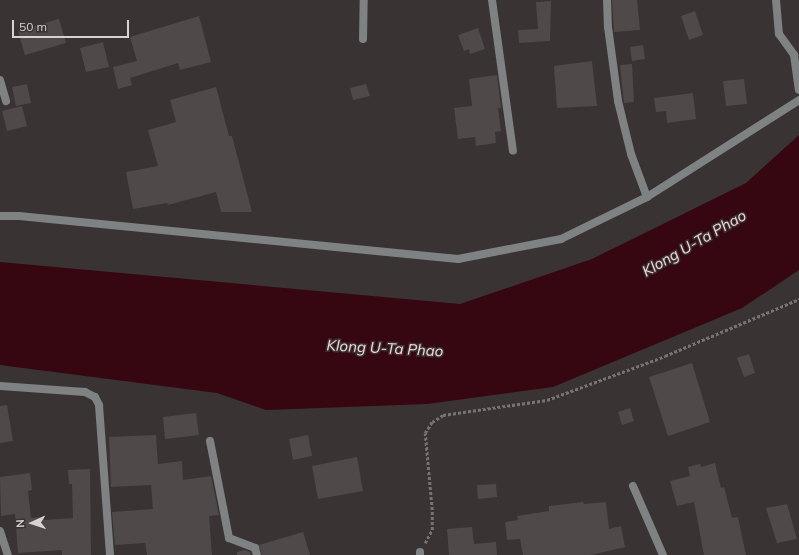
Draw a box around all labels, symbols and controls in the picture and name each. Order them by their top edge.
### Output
scale bar [14,12,131,38]
text: 50 m [19,19,47,34]
water label: Klong U-Ta Phao [639,206,749,280]
water label: Klong U-Ta Phao [326,336,444,360]
north arrow [12,503,52,543]
text: N [13,519,27,528]

